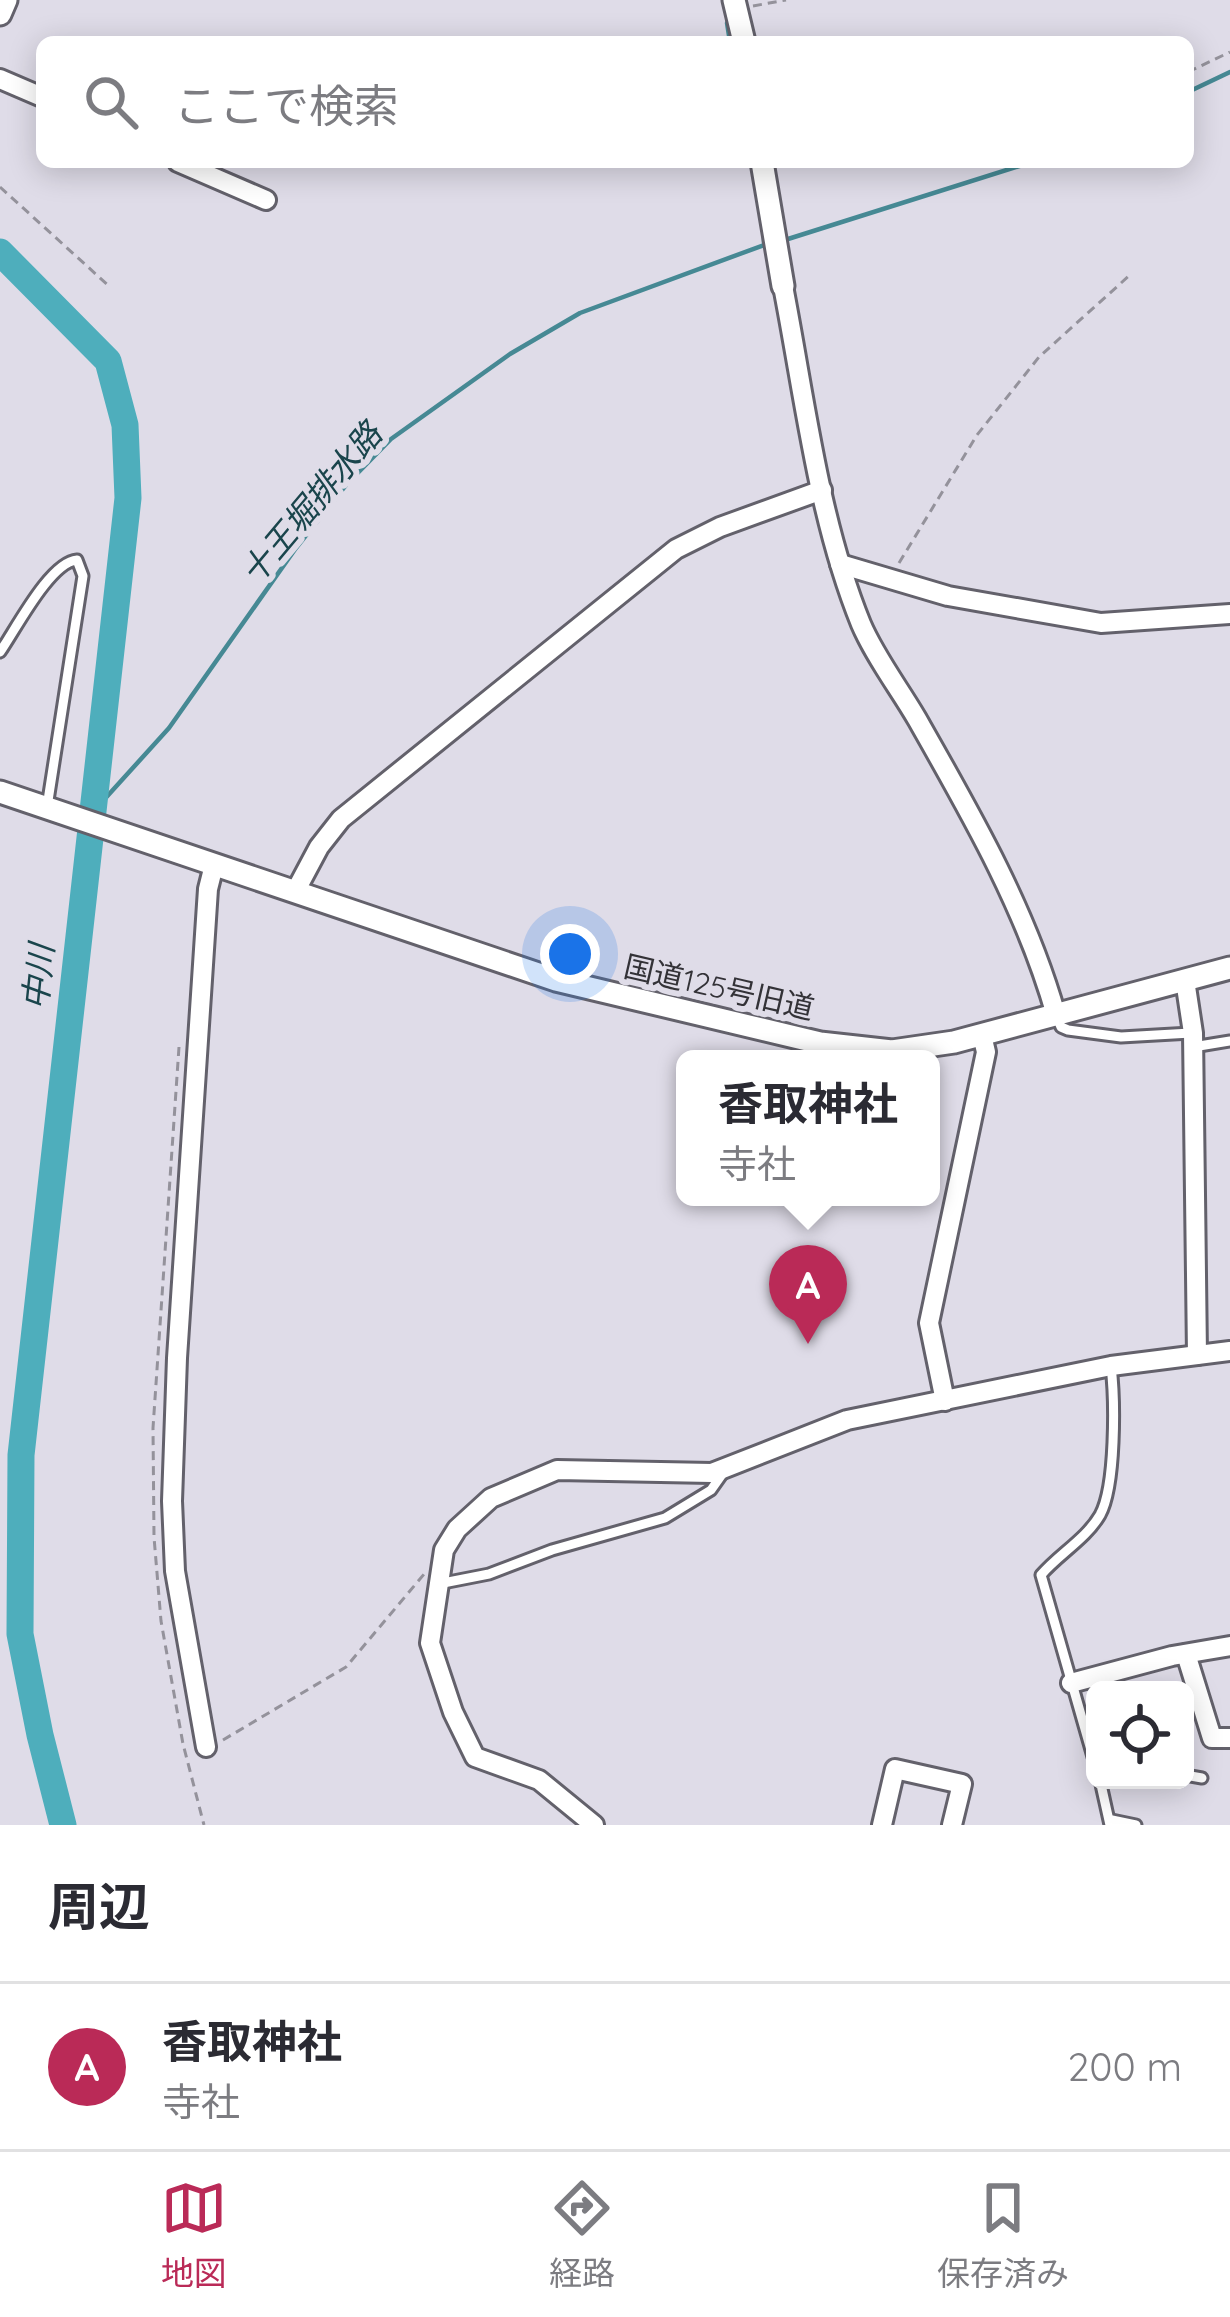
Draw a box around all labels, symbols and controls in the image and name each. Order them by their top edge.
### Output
search box [36,36,1194,168]
icon: search [78,69,144,135]
text: ここで検索 [174,77,399,133]
water label: 十王堀排水路 [231,411,392,592]
your location [540,924,600,984]
water label: 中川 [14,939,62,1012]
street label: 国道125号旧道 [620,947,818,1027]
popup [676,1050,940,1206]
text: 香取神社 [718,1075,898,1131]
text: 寺社 [718,1139,796,1188]
pin: A [769,1245,847,1344]
map controls [1086,1681,1194,1789]
button: locate [1086,1681,1194,1789]
text: 周辺 [48,1874,150,1938]
text: 香取神社 [162,2013,342,2069]
text: A [75,2042,99,2091]
text: 200 m [1068,2042,1182,2091]
text: 寺社 [162,2077,240,2126]
tab: 地図 [161,2175,227,2295]
tab: 経路 [549,2175,615,2295]
tab: 保存済み [937,2175,1069,2295]

